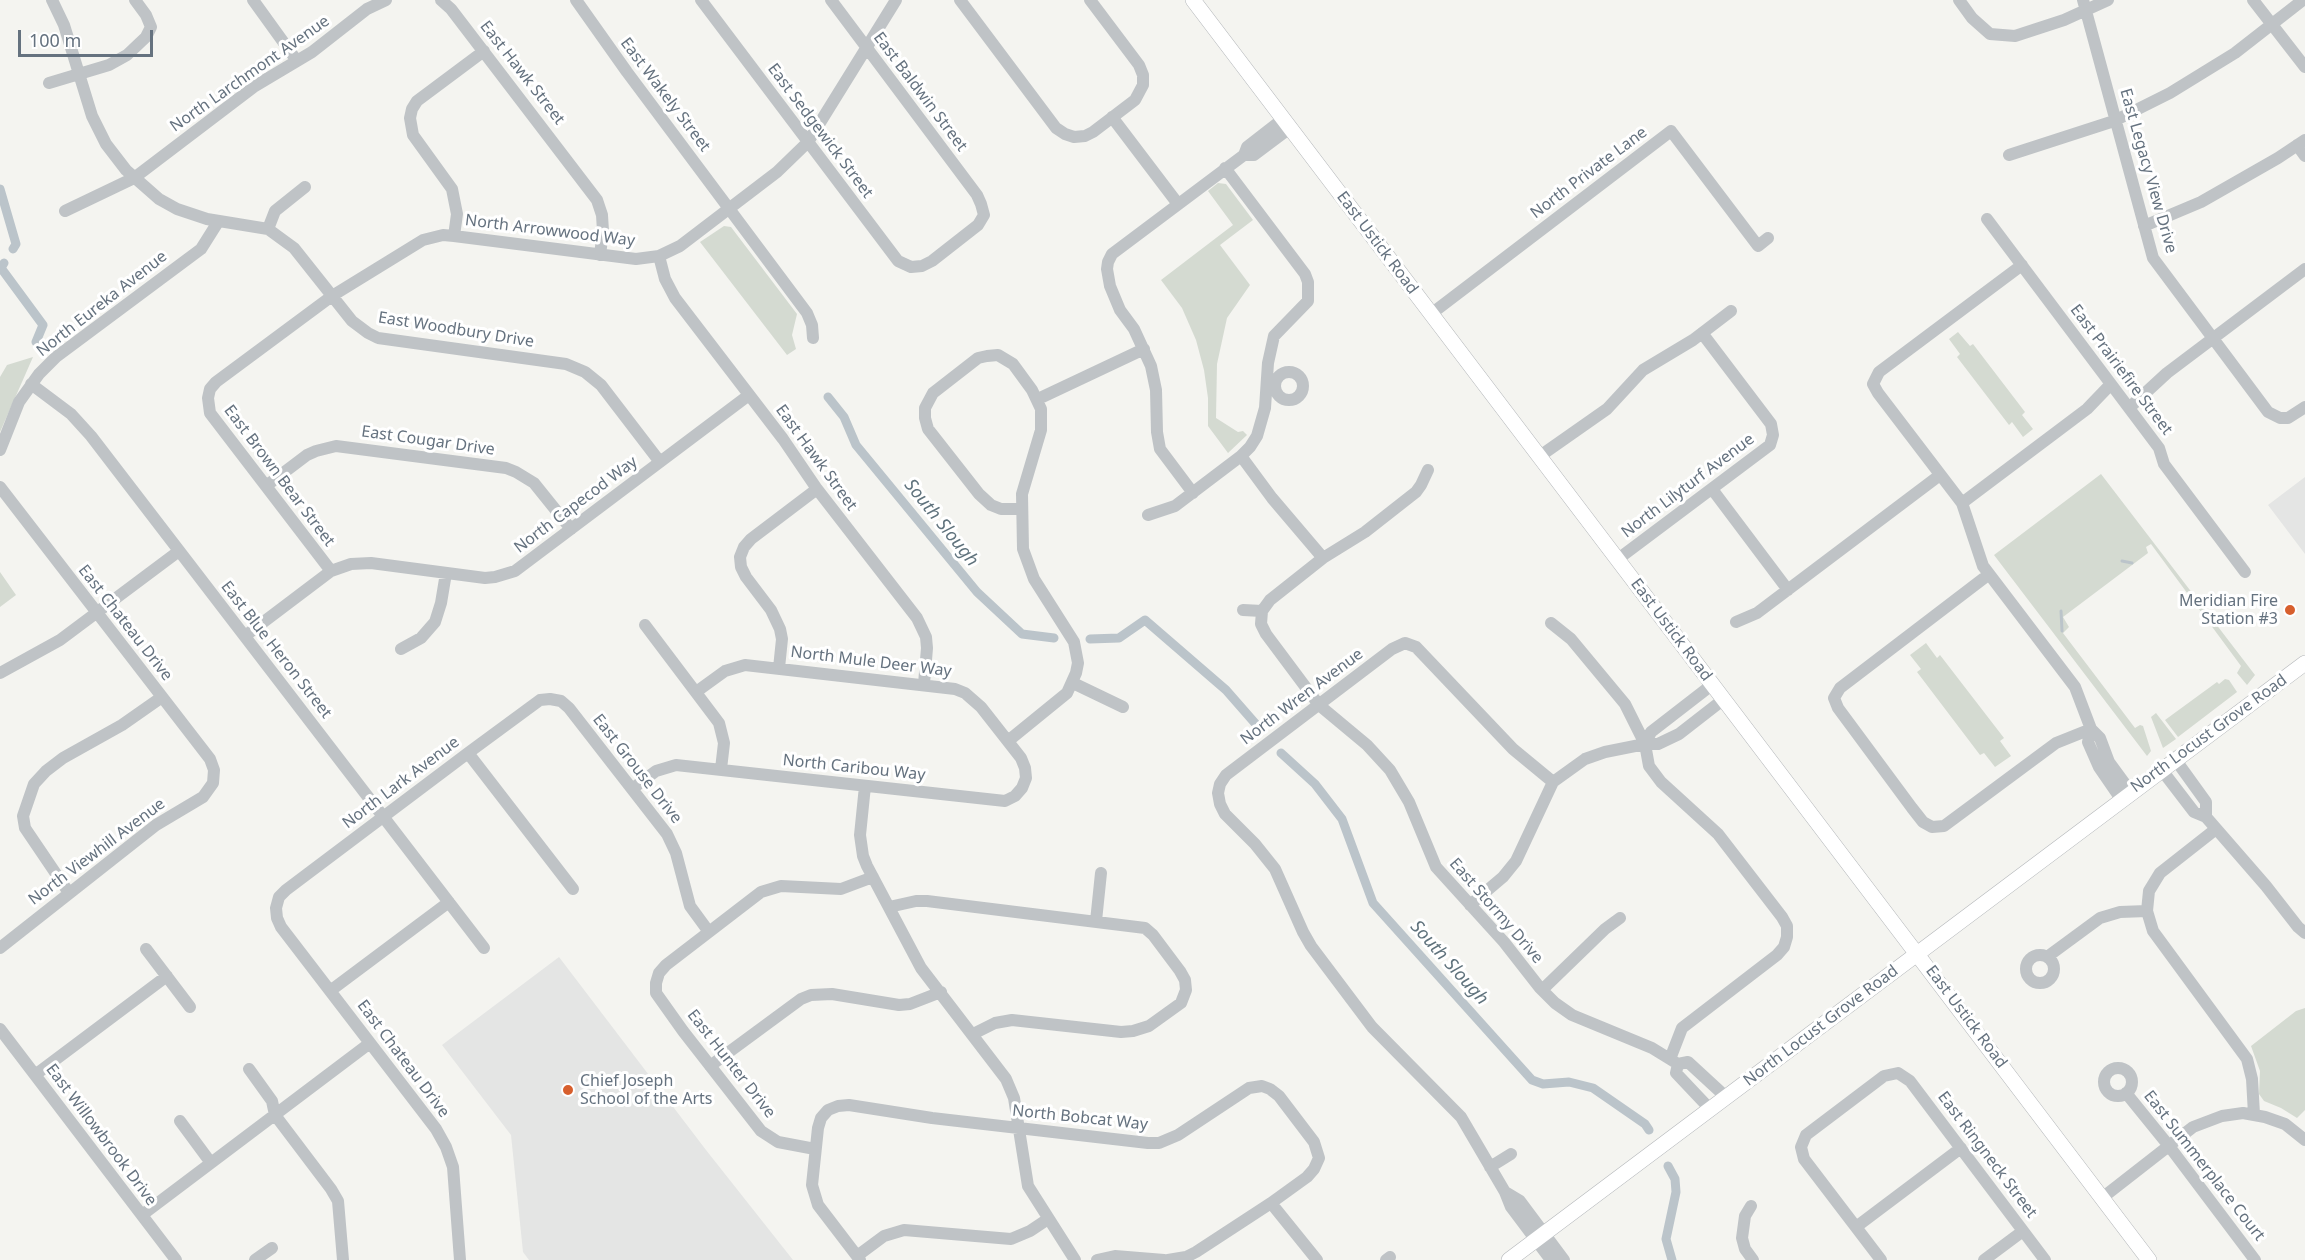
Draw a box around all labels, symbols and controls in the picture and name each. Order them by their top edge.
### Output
street label: North Larchmont Avenue [167,12,333,136]
street label: East Hawk Street [476,17,568,129]
scale bar [21,18,156,56]
text: 100 m [29,28,81,52]
street label: East Baldwin Street [869,29,971,155]
street label: East Wakely Street [616,34,714,156]
street label: East Sedgewick Street [763,60,877,202]
street label: East Legacy View Drive [2115,86,2181,256]
street label: North Private Lane [1527,123,1651,223]
street label: East Ustick Road [1332,188,1422,298]
street label: North Arrowwood Way [464,211,636,251]
street label: North Eureka Avenue [33,247,171,361]
street label: East Prairiefire Street [2066,301,2176,439]
street label: East Woodbury Drive [377,308,535,352]
street label: East Hawk Street [771,401,861,515]
street label: East Brown Bear Street [220,402,338,550]
street label: East Cougar Drive [360,422,496,460]
street label: North Lilyturf Avenue [1618,430,1758,542]
street label: North Capecod Way [511,452,641,558]
water label: South Slough [899,475,983,571]
street label: East Chateau Drive [74,561,176,685]
street label: East Ustick Road [1626,575,1716,685]
street label: East Blue Heron Street [217,578,335,722]
place label: Meridian Fire Station #3 [2179,591,2278,629]
marker: Meridian Fire Station #3 [2283,603,2297,617]
street label: North Mule Deer Way [789,643,953,681]
street label: North Wren Avenue [1237,645,1367,749]
street label: North Locust Grove Road [2127,671,2291,797]
street label: East Grouse Drive [588,711,686,827]
street label: North Lark Avenue [339,733,463,833]
street label: North Caribou Way [782,751,926,785]
street label: North Viewhill Avenue [25,794,169,910]
street label: East Stormy Drive [1445,854,1547,968]
water label: South Slough [1406,916,1492,1010]
street label: North Locust Grove Road [1740,962,1902,1090]
street label: East Ustick Road [1921,962,2011,1072]
street label: East Chateau Drive [353,997,453,1121]
street label: East Hunter Drive [683,1006,779,1122]
street label: East Willowbrook Drive [41,1060,161,1210]
place label: Chief Joseph School of the Arts [580,1071,712,1109]
marker: Chief Joseph School of the Arts [561,1083,575,1097]
street label: East Summerplace Court [2139,1087,2269,1245]
street label: East Ringneck Street [1933,1088,2041,1222]
street label: North Bobcat Way [1011,1101,1149,1135]

